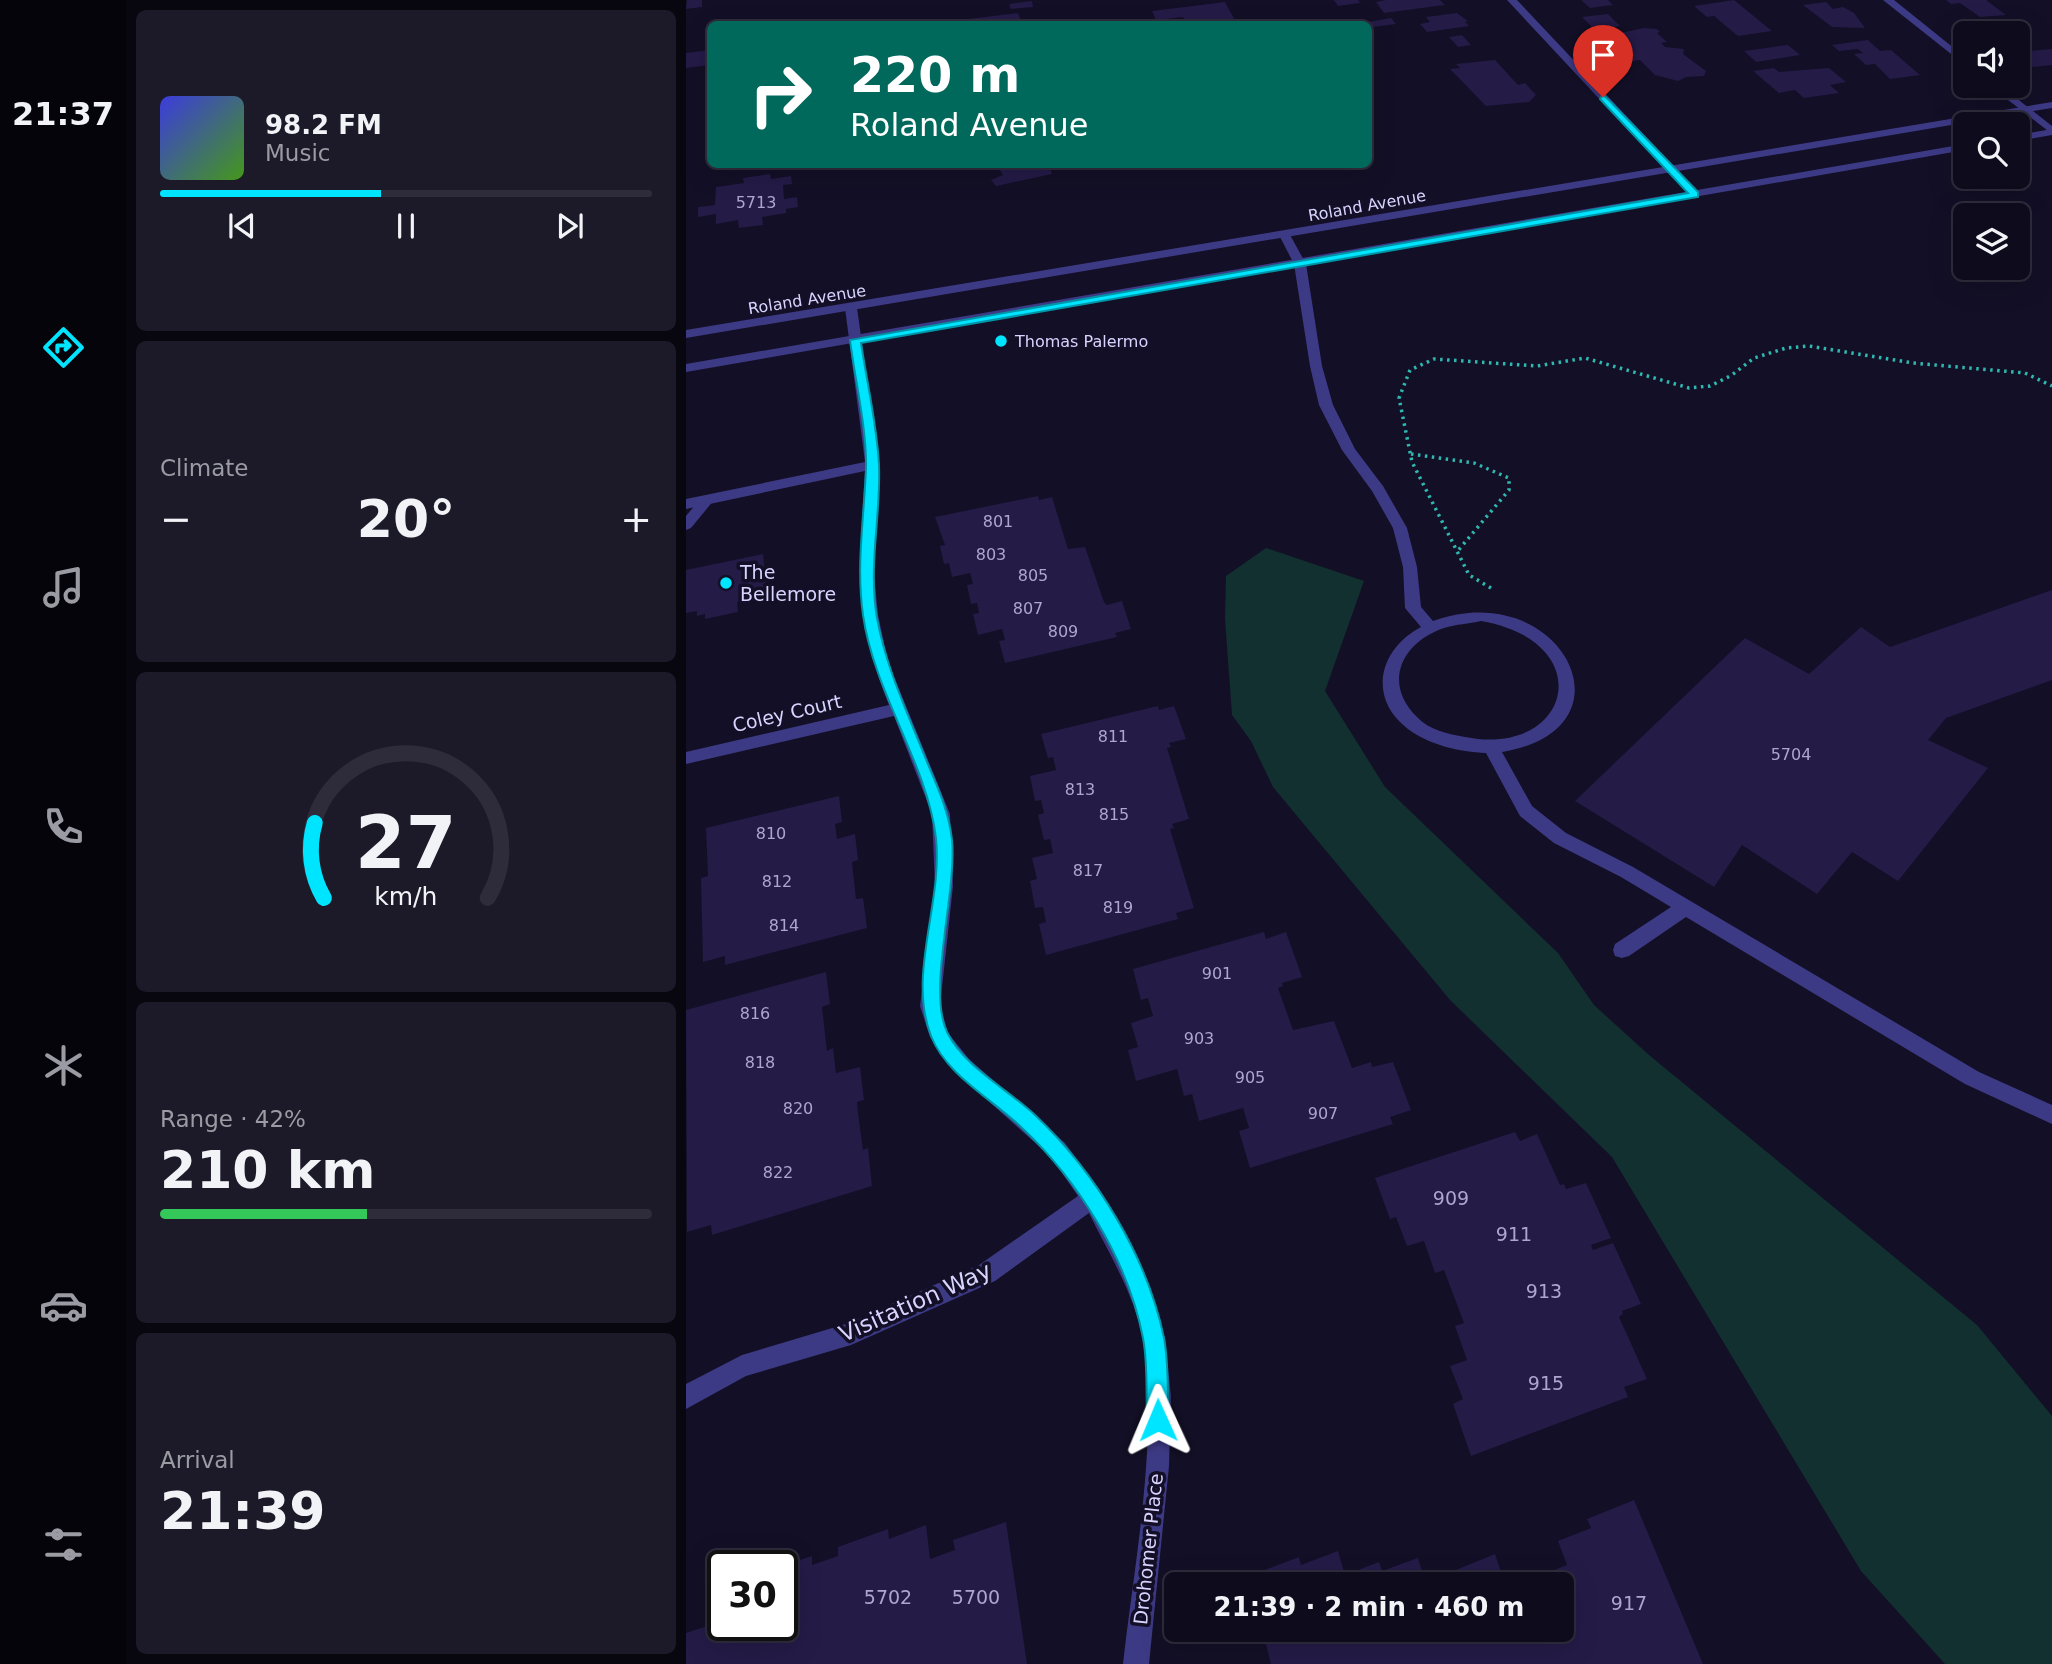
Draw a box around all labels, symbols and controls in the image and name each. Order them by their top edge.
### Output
map controls [1953,21,2030,280]
button: sound [1953,21,2030,98]
pin [1573,25,1633,97]
icon: arrive [1584,36,1622,74]
text: 220 m [850,47,1020,104]
icon: right [735,49,826,140]
text: 21:37 [12,95,114,133]
text: Roland Avenue [850,106,1089,144]
text: 98.2 FM [265,110,382,140]
button: search [1953,112,2030,189]
text: Music [265,140,330,166]
street label: Roland Avenue [1307,186,1427,225]
house number: 5713 [736,193,776,212]
button: layers [1953,203,2030,280]
icon: previous [223,207,261,245]
icon: pause [387,207,425,245]
icon: next [551,207,589,245]
street label: Roland Avenue [747,281,867,318]
icon: directions [39,323,88,372]
place label: Thomas Palermo [1014,332,1148,351]
marker: Thomas Palermo [993,333,1009,349]
text: Climate [160,455,249,481]
text: 20° [357,489,455,549]
text: − [160,497,192,541]
text: + [620,497,652,541]
house number: 801 [983,512,1013,531]
house number: 803 [976,545,1006,564]
place label: The Bellemore [739,561,836,605]
icon: music [39,563,88,612]
house number: 805 [1018,566,1048,585]
marker: The Bellemore [718,575,734,591]
house number: 807 [1013,599,1043,618]
house number: 809 [1048,622,1078,641]
street label: Coley Court [730,690,844,736]
house number: 811 [1098,727,1128,746]
house number: 5704 [1771,745,1811,764]
house number: 813 [1065,780,1095,799]
text: 27 [355,800,457,885]
icon: phone [39,802,88,851]
house number: 815 [1099,805,1129,824]
house number: 810 [756,824,786,843]
house number: 817 [1073,861,1103,880]
house number: 812 [762,872,792,891]
text: km/h [374,882,438,911]
house number: 819 [1103,898,1133,917]
house number: 814 [769,916,799,935]
house number: 901 [1202,964,1232,983]
house number: 816 [740,1004,770,1023]
house number: 903 [1184,1029,1214,1048]
icon: climate [39,1041,88,1090]
house number: 818 [745,1053,775,1072]
house number: 905 [1235,1068,1265,1087]
house number: 820 [783,1099,813,1118]
house number: 907 [1308,1104,1338,1123]
text: Range · 42% [160,1106,306,1132]
text: 210 km [160,1140,375,1200]
house number: 822 [763,1163,793,1182]
house number: 909 [1433,1187,1469,1209]
house number: 911 [1496,1223,1532,1245]
street label: Visitation Way [835,1257,995,1347]
house number: 913 [1526,1280,1562,1302]
icon: car [39,1281,88,1330]
house number: 915 [1528,1372,1564,1394]
position arrow [1121,1383,1195,1457]
text: Arrival [160,1447,235,1473]
street label: Drohomer Place [1129,1472,1167,1626]
text: 21:39 [160,1481,326,1541]
icon: filters [39,1520,88,1569]
speed limit sign: 30 [707,1550,798,1641]
house number: 5702 [864,1586,912,1608]
house number: 5700 [952,1586,1000,1608]
text: 21:39 · 2 min · 460 m [1214,1592,1524,1622]
house number: 917 [1611,1592,1647,1614]

